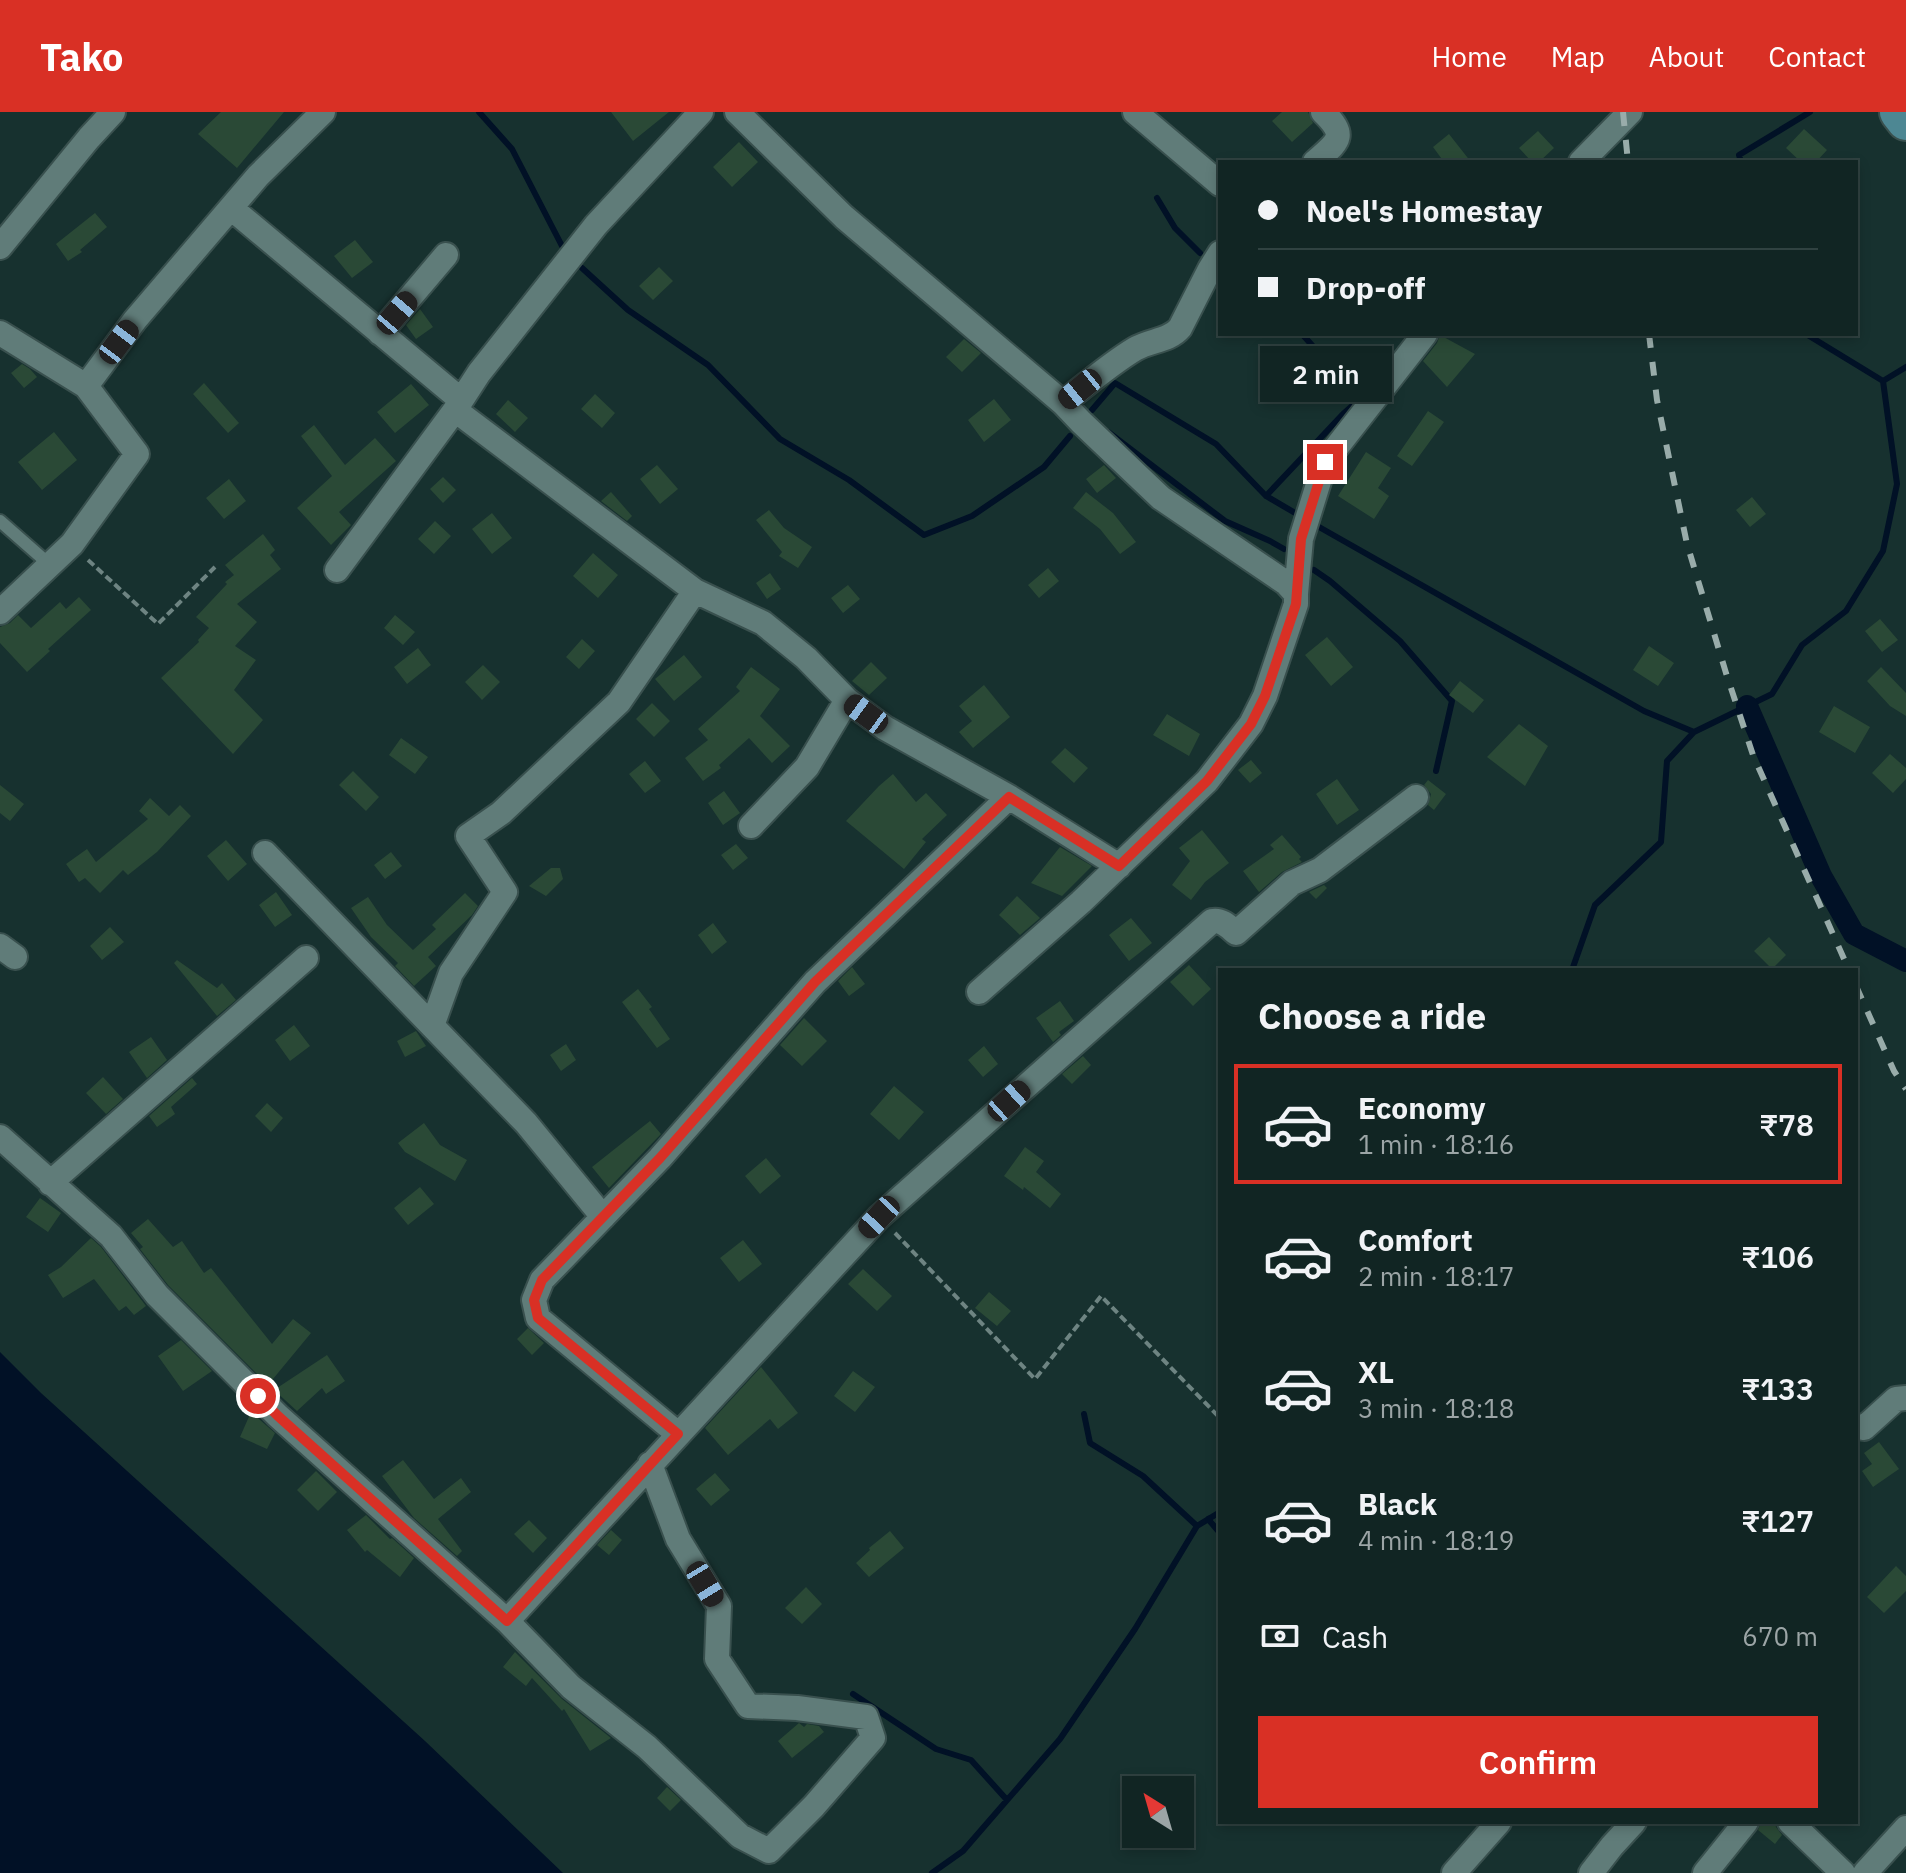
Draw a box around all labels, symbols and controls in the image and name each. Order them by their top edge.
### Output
text: Tako [40,32,124,81]
text: Home [1431,38,1507,75]
text: Map [1551,38,1605,75]
text: About [1649,38,1724,75]
text: Contact [1768,38,1866,75]
text: Noel's Homestay [1306,191,1542,230]
text: Drop-off [1306,268,1425,307]
car [372,287,422,339]
car [95,316,143,368]
callout: 2 min [1259,346,1391,402]
text: 2 min [1292,357,1360,391]
car [1054,365,1106,413]
route end [1307,444,1343,480]
car [840,690,892,738]
text: Choose a ride [1258,992,1486,1039]
car [983,1076,1035,1126]
icon: car [1262,1088,1334,1160]
text: Economy [1358,1088,1486,1127]
text: ₹78 [1759,1105,1814,1144]
text: 1 min · 18:16 [1358,1127,1514,1161]
car [854,1191,904,1243]
icon: car [1262,1220,1334,1292]
text: Comfort [1358,1220,1473,1259]
text: ₹106 [1741,1237,1814,1276]
text: 2 min · 18:17 [1358,1259,1514,1293]
icon: car [1262,1352,1334,1424]
text: XL [1358,1352,1394,1391]
text: ₹133 [1741,1369,1814,1408]
route start [240,1378,276,1414]
text: 3 min · 18:18 [1358,1391,1514,1425]
icon: car [1262,1484,1334,1556]
text: Black [1358,1484,1437,1523]
text: ₹127 [1741,1501,1814,1540]
text: 4 min · 18:19 [1358,1523,1514,1557]
car [682,1557,728,1611]
icon: cash [1258,1614,1302,1658]
text: Cash [1322,1617,1388,1656]
text: 670 m [1742,1619,1818,1653]
button: Confirm [1258,1716,1818,1808]
north arrow [1122,1776,1194,1848]
map controls [1122,1776,1194,1848]

